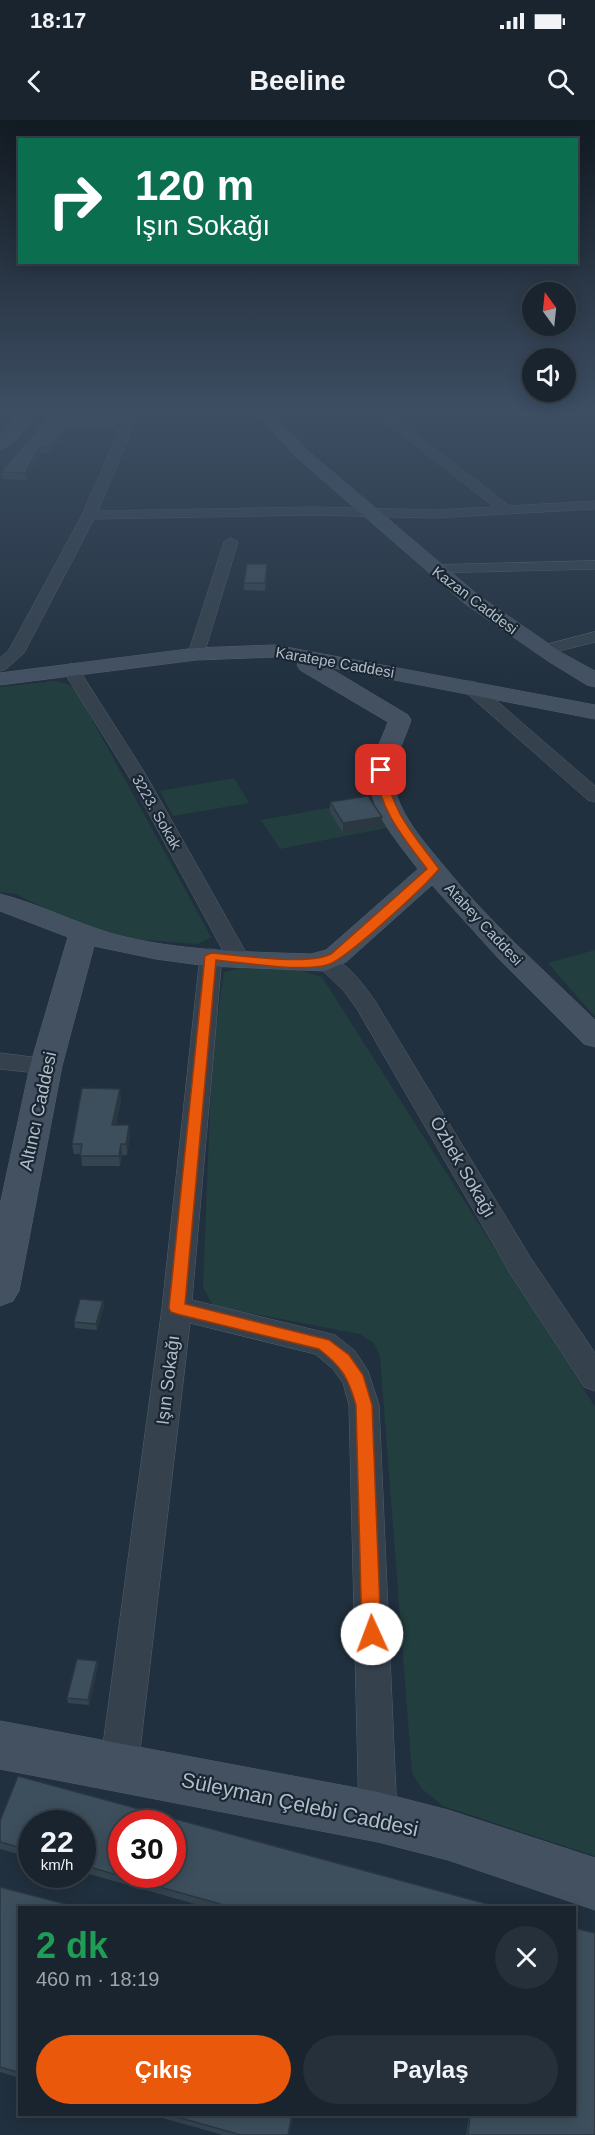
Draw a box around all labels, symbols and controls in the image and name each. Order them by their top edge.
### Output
text: 18:17 [30,8,86,33]
icon: back [18,65,51,98]
icon: search [544,65,577,98]
text: Beeline [249,66,346,96]
icon: right [36,162,114,240]
text: 120 m [135,162,254,209]
text: Işın Sokağı [135,211,270,241]
north arrow [522,282,576,336]
map controls [522,282,576,402]
button: sound [522,348,576,402]
street label: Kazan Caddesi [429,563,521,637]
street label: Karatepe Caddesi [274,643,396,681]
pin [355,744,406,795]
icon: arrive [364,753,397,786]
street label: 3223. Sokak [129,772,185,853]
street label: Atabey Caddesi [442,879,526,969]
street label: Altıncı Caddesi [16,1050,60,1172]
street label: Özbek Sokağı [426,1113,500,1221]
street label: Işın Sokağı [153,1334,183,1426]
position arrow [340,1602,404,1666]
street label: Süleyman Çelebi Caddesi [179,1768,421,1840]
speed limit sign: 30 [108,1810,186,1888]
text: 22 [40,1825,74,1858]
text: km/h [41,1856,73,1873]
text: 2 dk [36,1925,108,1966]
button: close [495,1926,558,1989]
text: 460 m · 18:19 [36,1968,159,1990]
button: Çıkış [36,2035,291,2104]
button: Paylaş [303,2035,558,2104]

